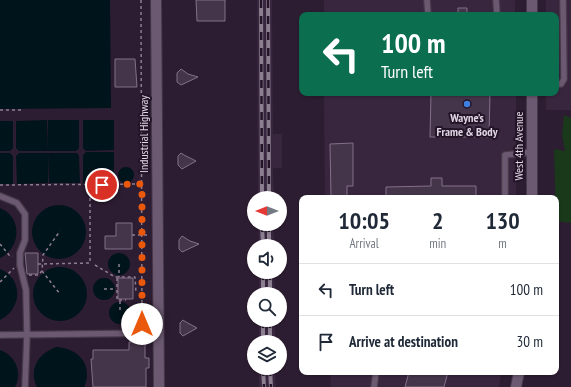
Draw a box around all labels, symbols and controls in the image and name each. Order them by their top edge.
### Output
text: 100 m [381,24,445,61]
icon: left [315,28,367,80]
text: Turn left [381,60,433,83]
street label: Industrial Highway [136,95,151,173]
marker: Wayne’s Frame & Body [462,99,472,109]
place label: Wayne’s Frame & Body [437,110,498,139]
street label: West 4th Avenue [511,111,526,181]
pin [85,168,119,202]
icon: arrive [91,174,113,196]
north arrow [247,191,287,231]
map controls [247,191,287,375]
text: 10:05 [338,205,390,236]
text: 2 [432,205,443,236]
text: 130 [485,205,520,236]
text: Arrival [349,235,379,252]
text: min [429,235,446,252]
text: m [498,235,507,252]
button: sound [247,239,287,279]
icon: left [315,279,337,301]
text: Turn left [349,280,394,299]
text: 100 m [510,280,543,299]
button: search [247,287,287,327]
position arrow [121,303,163,345]
icon: arrive [315,331,337,353]
text: Arrive at destination [349,332,458,351]
text: 30 m [517,332,543,351]
button: layers [247,335,287,375]

